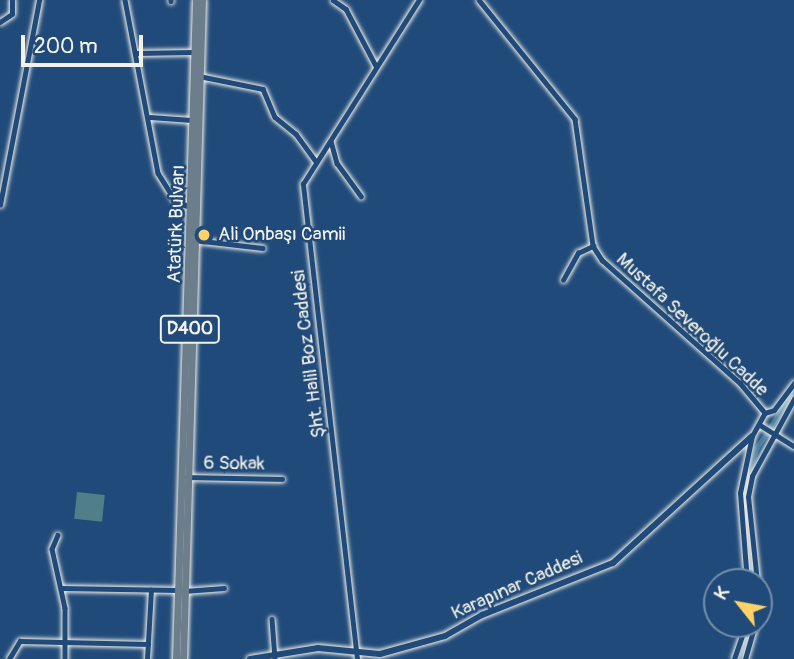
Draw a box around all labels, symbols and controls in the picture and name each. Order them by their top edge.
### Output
scale bar [24,21,147,65]
text: 200 m [34,33,98,60]
street label: Atatürk Bulvarı [164,164,190,284]
place label: Ali Onbaşı Camii [218,224,345,246]
marker: Ali Onbaşı Camii [196,227,212,243]
street label: Mustafa Severoğlu Cadde [611,248,773,402]
street label: Şht. Halil Boz Caddesi [287,269,331,439]
road number: D400 [158,314,222,344]
street label: 6 Sokak [203,452,265,476]
street label: Karapınar Caddesi [448,547,586,625]
north arrow [703,568,773,638]
text: K [708,582,735,604]

